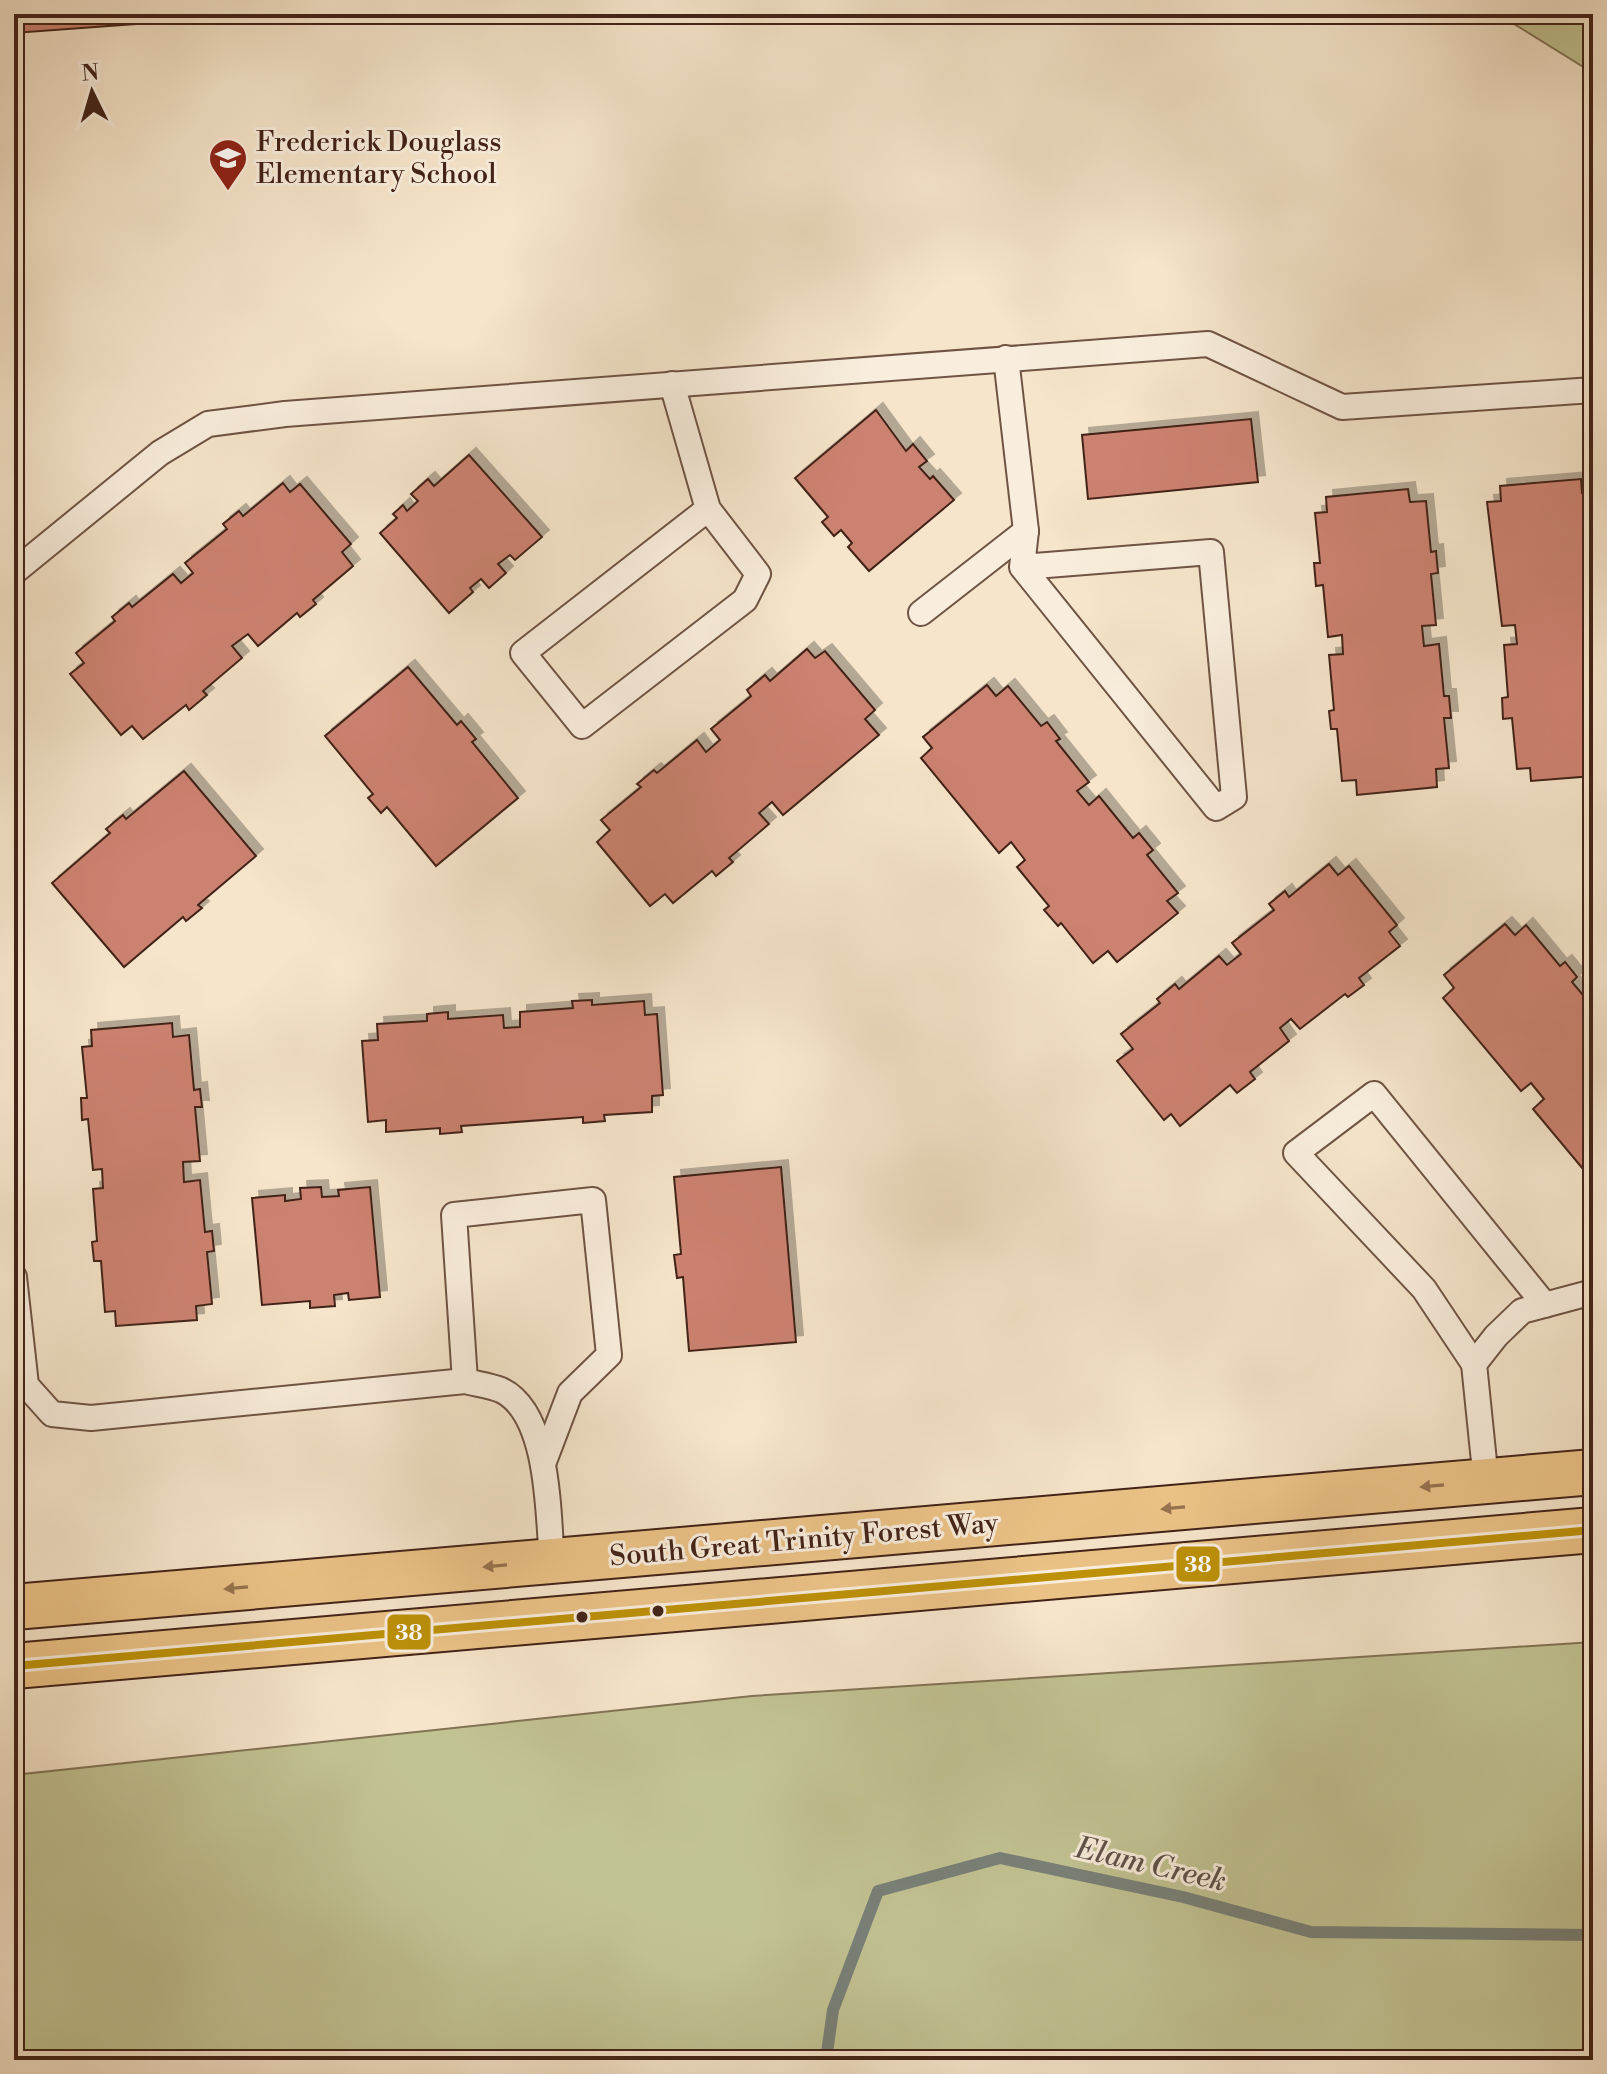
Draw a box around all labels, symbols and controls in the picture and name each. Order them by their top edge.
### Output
north arrow [52,52,132,132]
text: N [81,59,101,88]
place label: Frederick Douglass Elementary School [256,125,502,192]
school or university icon: Frederick Douglass Elementary School [207,137,249,192]
one-way arrow [1419,1480,1444,1493]
one-way arrow [1160,1502,1185,1515]
street label: South Great Trinity Forest Way [608,1506,1000,1574]
line badge: 38 [1175,1545,1221,1583]
text: 38 [1184,1552,1212,1579]
one-way arrow [482,1560,507,1573]
one-way arrow [223,1582,248,1595]
unlabelled marker [650,1603,666,1619]
unlabelled marker [574,1609,590,1625]
line badge: 38 [386,1613,432,1651]
text: 38 [395,1620,423,1647]
water label: Elam Creek [1070,1829,1230,1901]

